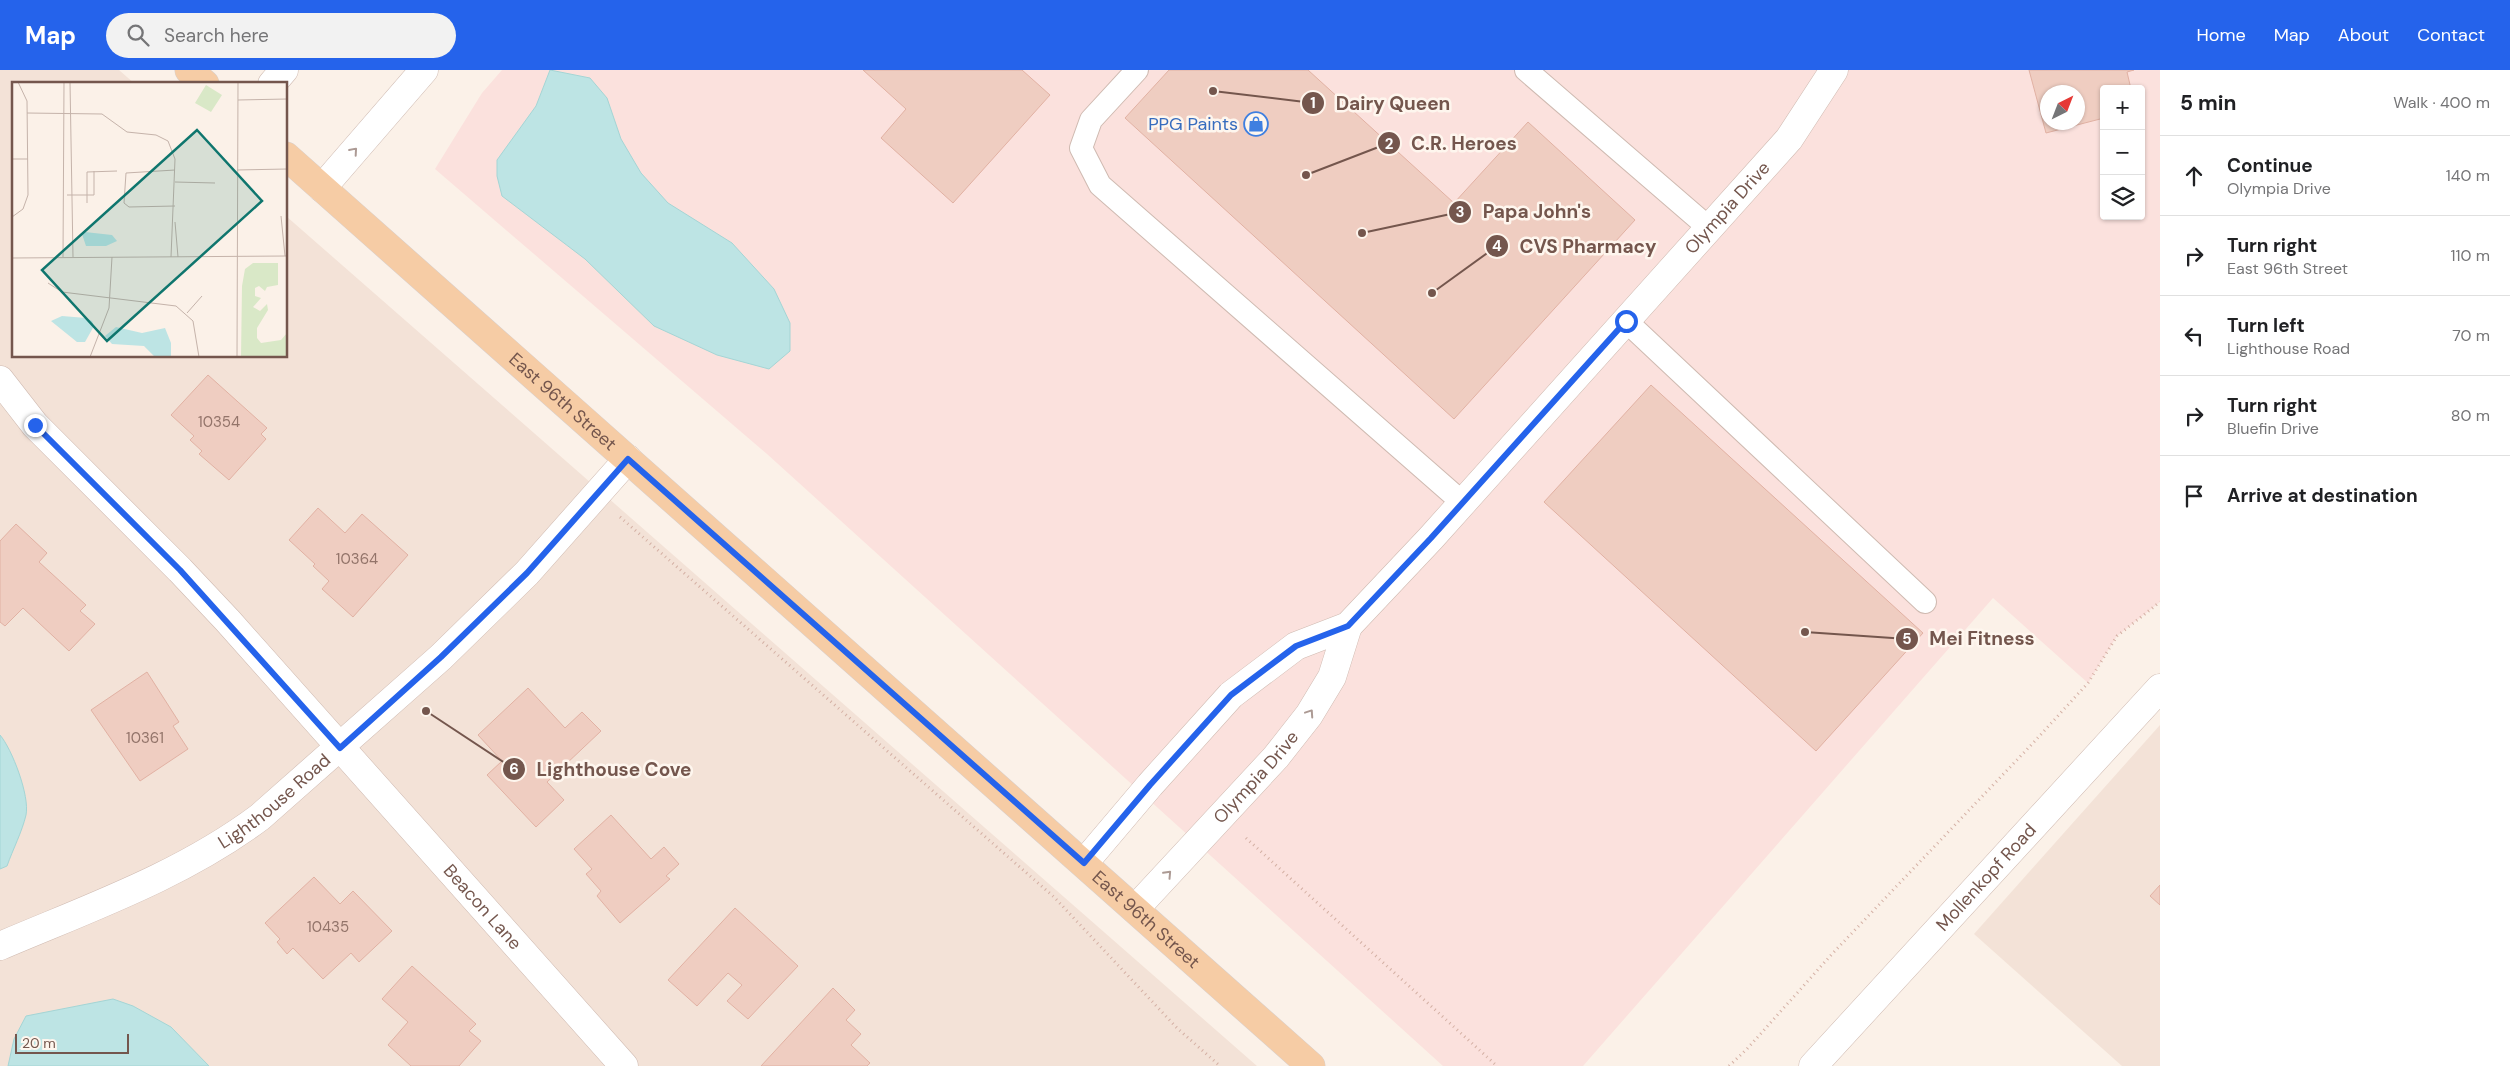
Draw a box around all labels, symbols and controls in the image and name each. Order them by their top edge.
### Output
search box [106,13,456,58]
text: Map [25,20,76,51]
icon: search [124,21,152,49]
text: Search here [164,23,269,48]
text: Home [2196,23,2246,47]
text: Map [2274,23,2310,47]
text: About [2338,23,2389,47]
text: Contact [2417,23,2485,47]
inset map [12,82,288,358]
north arrow [2040,85,2085,130]
map controls [2100,85,2145,220]
button: + [2100,85,2145,130]
callout: Dairy Queen [1301,86,1460,120]
text: 5 min [2180,89,2236,117]
text: Dairy Queen [1336,91,1450,116]
text: Walk · 400 m [2393,92,2490,113]
text: 1 [1310,93,1316,113]
shop icon: PPG Paints [1243,111,1269,137]
place label: PPG Paints [1148,112,1238,136]
callout: C.R. Heroes [1376,126,1527,160]
button: − [2100,130,2145,175]
text: C.R. Heroes [1411,131,1517,156]
text: 2 [1385,134,1394,154]
one-way arrow [348,147,357,156]
text: Continue [2227,153,2313,178]
street label: Olympia Drive [1679,156,1775,259]
icon: ahead [2180,162,2208,190]
text: 140 m [2446,165,2490,186]
button: layers [2100,175,2145,220]
text: Olympia Drive [2227,178,2331,199]
callout: Papa John's [1447,195,1601,229]
text: Papa John's [1483,199,1591,224]
text: 3 [1455,202,1465,222]
callout: CVS Pharmacy [1485,229,1667,263]
text: Turn right [2227,233,2317,258]
text: CVS Pharmacy [1519,234,1657,259]
text: 4 [1492,236,1502,256]
icon: right [2180,242,2208,270]
text: 110 m [2451,245,2490,266]
text: East 96th Street [2227,258,2348,279]
route start [1615,310,1638,333]
text: Turn left [2227,313,2305,338]
icon: left [2180,322,2208,350]
text: 70 m [2452,325,2490,346]
text: Lighthouse Road [2227,338,2350,359]
street label: East 96th Street [504,347,622,456]
text: Turn right [2227,393,2317,418]
icon: right [2180,402,2208,430]
text: 80 m [2451,405,2490,426]
house number: 10354 [198,412,240,432]
route end [24,414,47,437]
text: Bluefin Drive [2227,418,2319,439]
icon: arrive [2180,482,2208,510]
text: Arrive at destination [2227,483,2418,508]
house number: 10364 [336,549,378,569]
callout: Mei Fitness [1895,622,2045,656]
text: Mei Fitness [1929,626,2035,651]
text: 5 [1902,629,1912,649]
one-way arrow [1304,709,1313,718]
street label: Olympia Drive [1208,726,1304,829]
house number: 10361 [126,728,164,748]
street label: Lighthouse Road [214,748,336,854]
callout: Lighthouse Cove [502,752,702,786]
text: Lighthouse Cove [536,757,692,782]
text: 6 [509,759,519,779]
street label: Mollenkopf Road [1931,819,2042,936]
street label: Beacon Lane [438,859,527,955]
street label: East 96th Street [1087,865,1205,974]
one-way arrow [1162,870,1171,879]
house number: 10435 [307,917,349,937]
scale bar [15,1031,129,1054]
text: 20 m [22,1034,56,1052]

